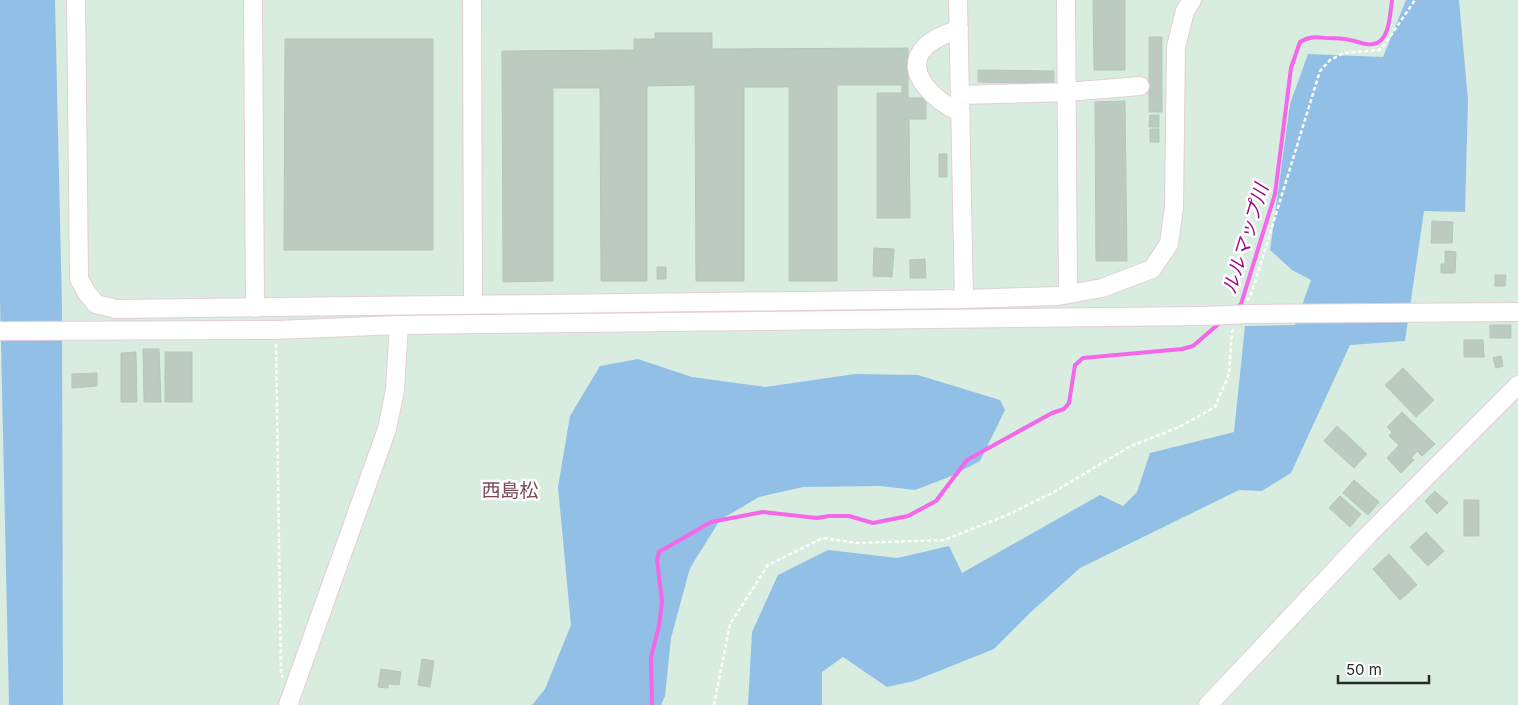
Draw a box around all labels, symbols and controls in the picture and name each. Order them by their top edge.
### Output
water label: ルルマップ川 [1218,179,1274,297]
district label: 西島松 [481,479,539,502]
scale bar [1338,652,1429,684]
text: 50 m [1346,660,1382,679]

